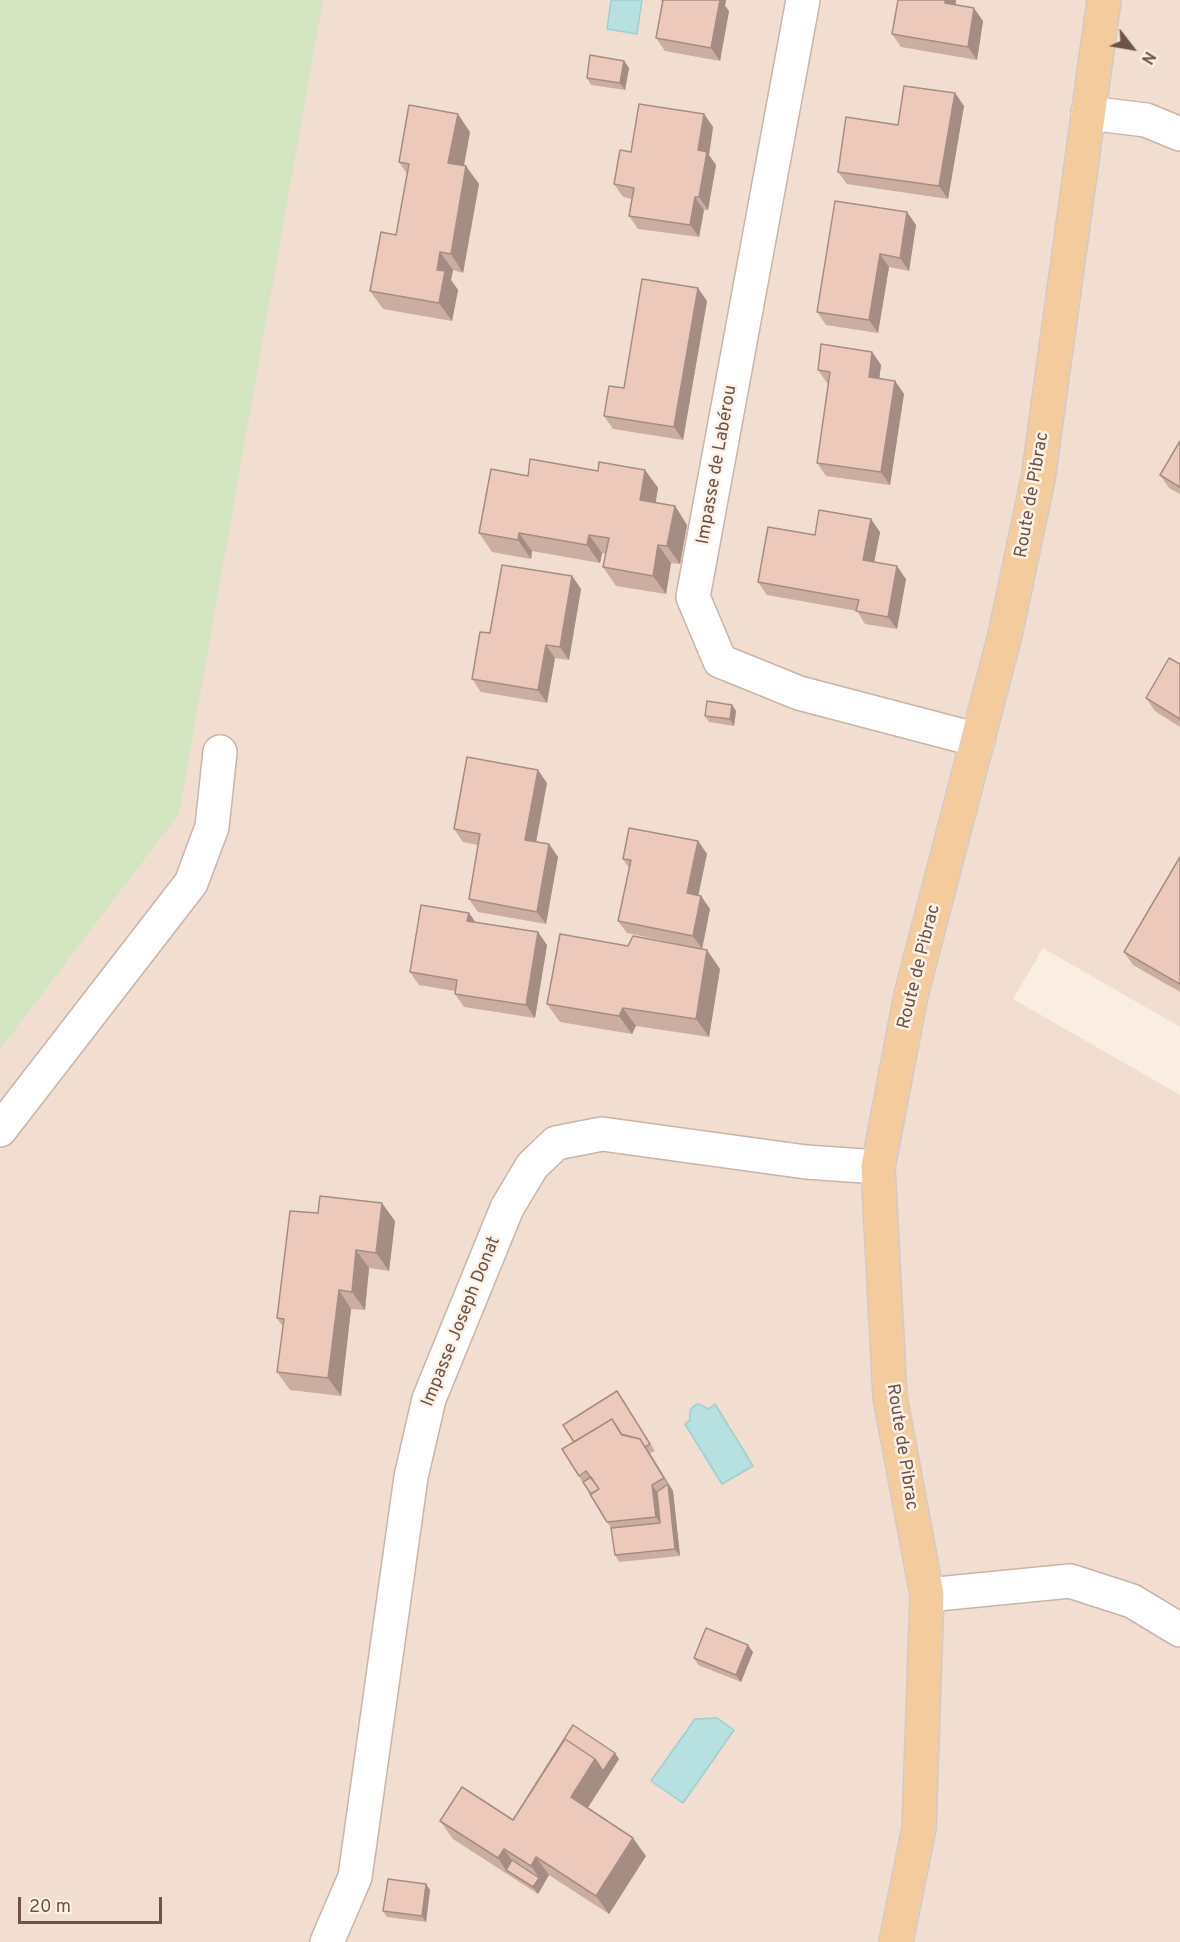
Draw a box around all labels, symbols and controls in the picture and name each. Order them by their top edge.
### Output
north arrow [1102,18,1162,78]
text: N [1136,47,1159,67]
street label: Impasse de Labérou [693,384,743,546]
street label: Route de Pibrac [1011,430,1055,560]
street label: Route de Pibrac [894,902,946,1032]
street label: Impasse Joseph Donat [418,1234,506,1410]
street label: Route de Pibrac [880,1382,922,1512]
scale bar [21,1885,165,1923]
text: 20 m [29,1896,71,1919]

